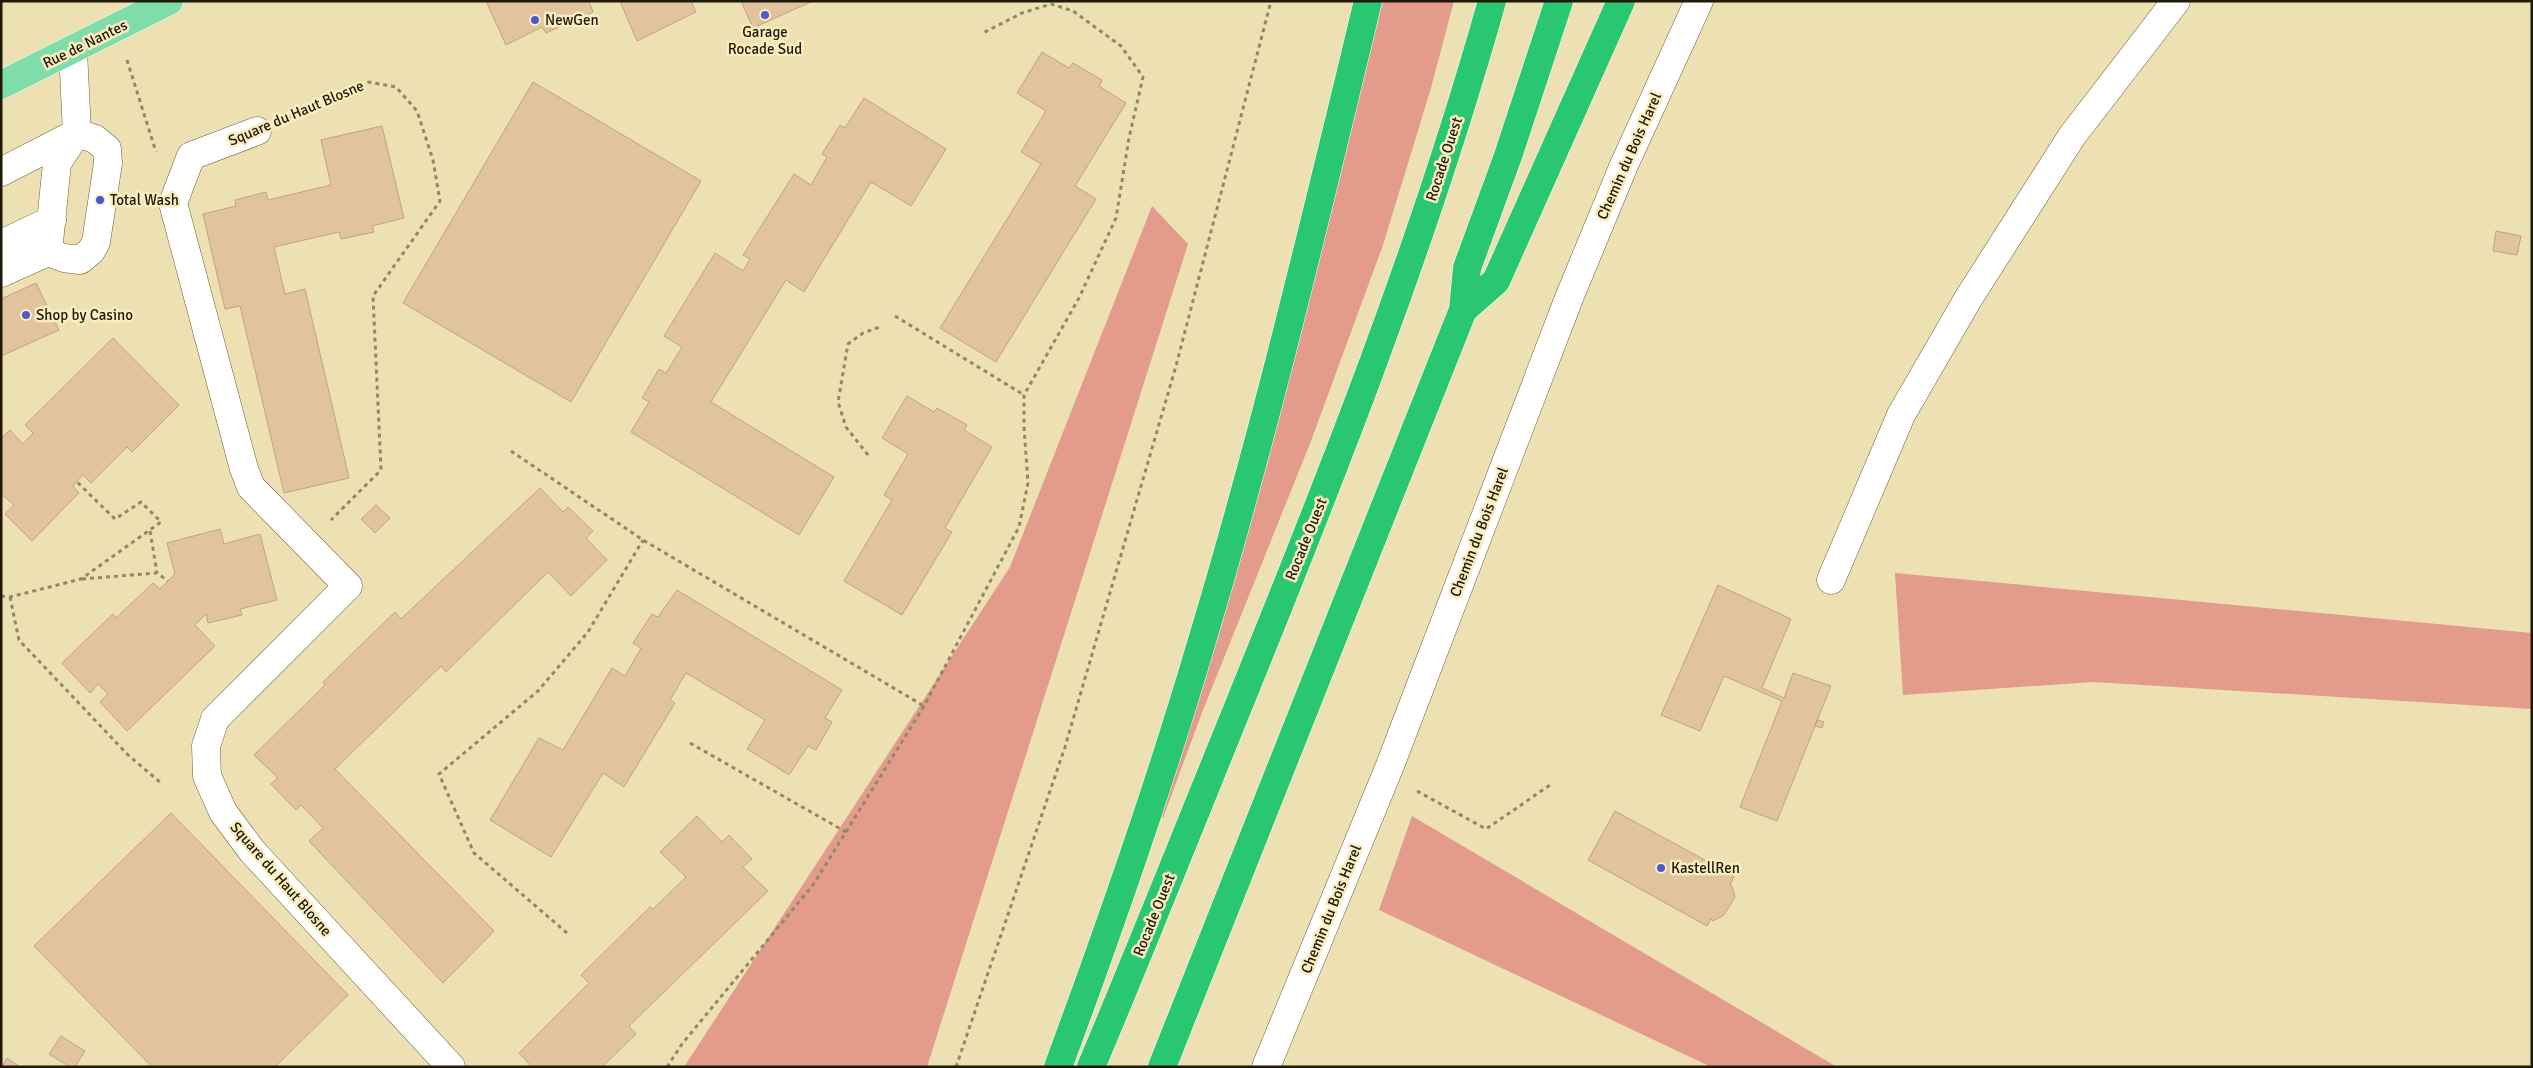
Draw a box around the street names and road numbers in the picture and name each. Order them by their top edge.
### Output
street label: Rue de Nantes [40,16,130,72]
street label: Square du Haut Blosne [226,76,366,150]
street label: Chemin du Bois Harel [1593,90,1665,222]
street label: Rocade Ouest [1422,115,1466,203]
street label: Chemin du Bois Harel [1446,465,1512,599]
street label: Rocade Ouest [1281,495,1331,583]
street label: Square du Haut Blosne [226,818,336,940]
street label: Chemin du Bois Harel [1297,842,1365,976]
street label: Rocade Ouest [1129,871,1179,959]

